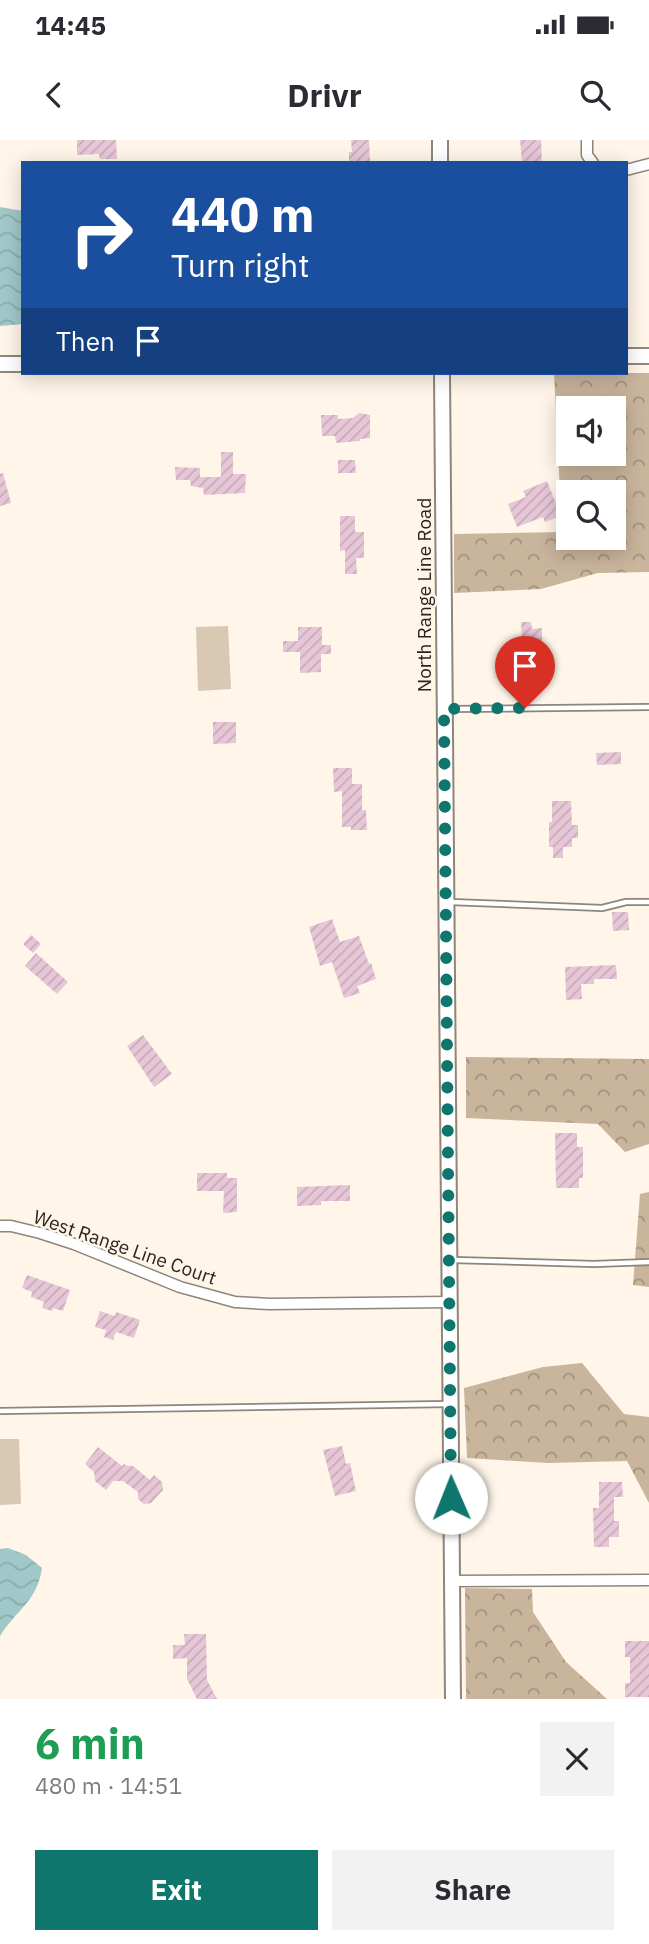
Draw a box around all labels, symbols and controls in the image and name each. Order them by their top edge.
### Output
text: 14:45 [35,8,106,42]
text: Drivr [287,74,362,116]
icon: back [35,76,73,114]
icon: search [576,76,614,114]
text: 440 m [171,182,315,245]
icon: right [56,189,147,280]
text: Turn right [171,244,309,286]
icon: arrive [129,322,167,360]
text: Then [56,324,115,358]
map controls [556,396,626,550]
button: sound [556,396,626,466]
button: search [556,480,626,550]
street label: North Range Line Road [412,498,436,692]
pin [495,636,555,708]
icon: arrive [506,647,544,685]
street label: West Range Line Court [30,1204,220,1290]
position arrow [414,1461,488,1535]
text: 6 min [35,1716,145,1771]
button: close [540,1722,614,1796]
text: 480 m · 14:51 [35,1770,182,1800]
button: Exit [35,1850,318,1930]
button: Share [332,1850,614,1930]

